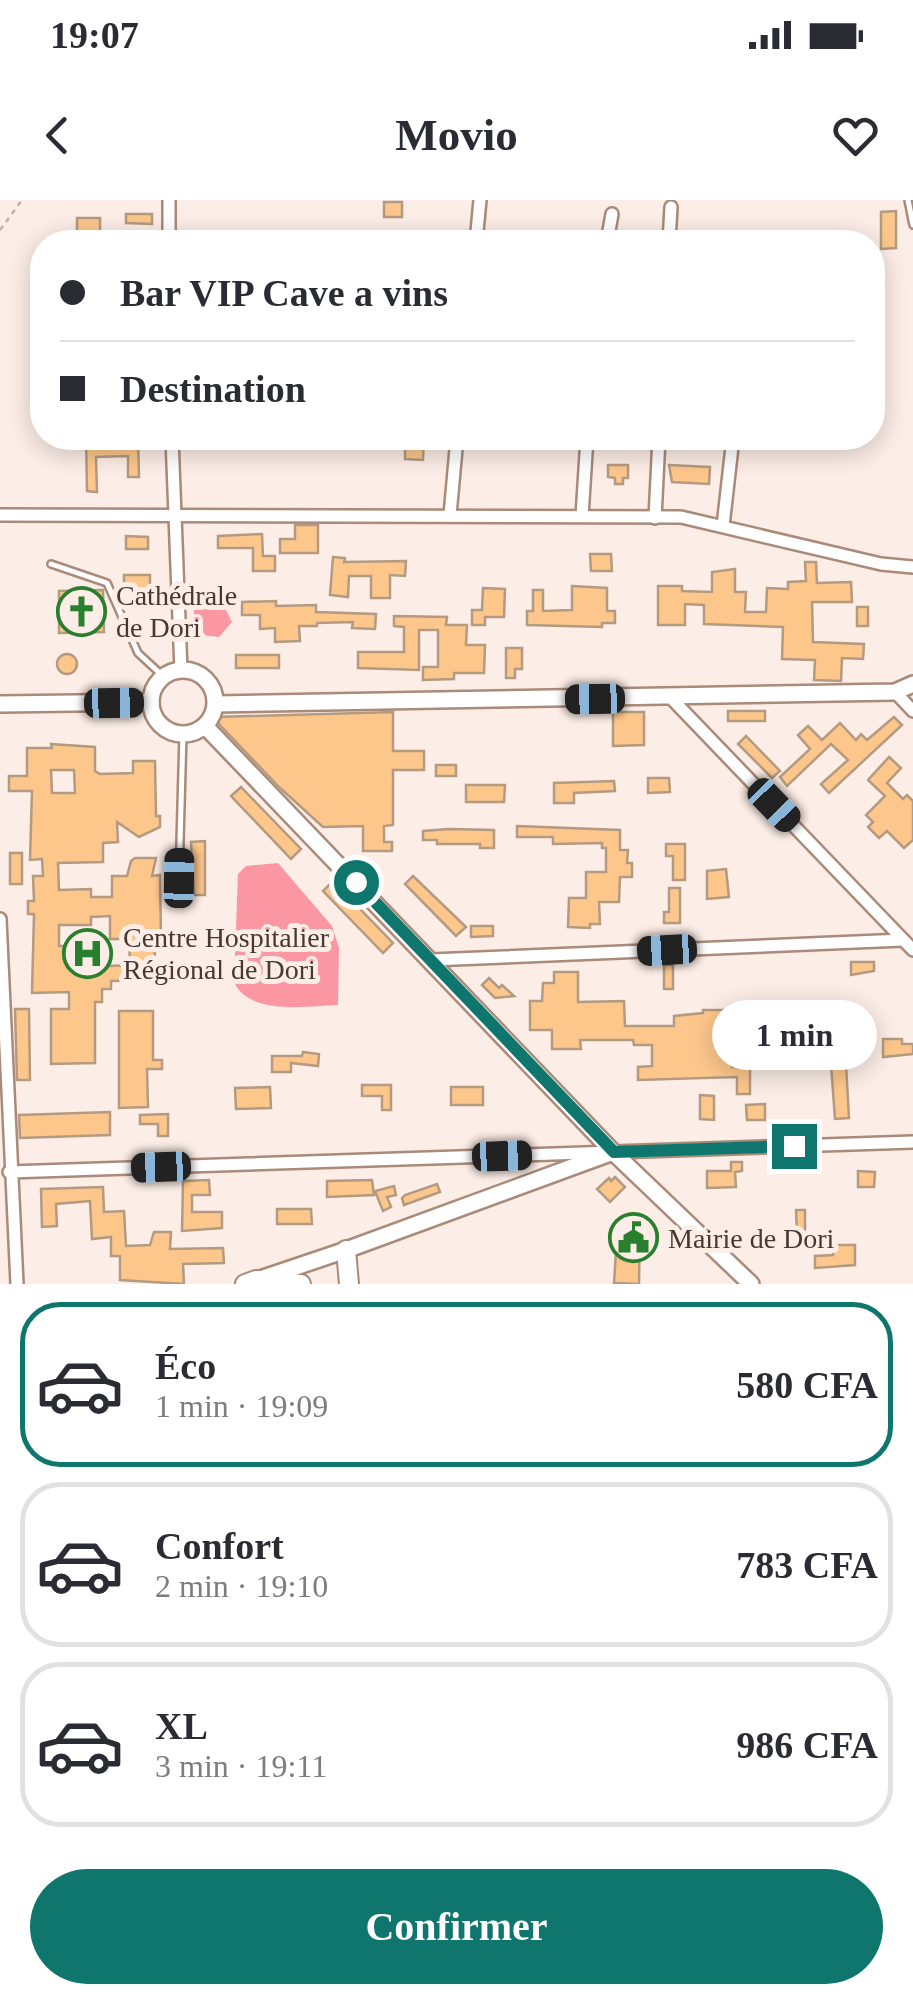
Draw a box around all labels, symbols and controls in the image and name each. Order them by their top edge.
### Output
text: 19:07 [50,14,139,56]
icon: back [30,108,85,163]
icon: heart [828,108,883,163]
text: Movio [395,110,518,160]
text: Bar VIP Cave a vins [120,272,448,314]
text: Destination [120,368,306,410]
place label: Cathédrale de Dori [116,580,237,643]
church icon: Cathédrale de Dori [55,585,107,637]
car [565,683,625,715]
car [84,687,144,719]
car [742,773,806,837]
car [163,848,195,908]
route start [334,860,379,905]
place label: Centre Hospitalier Régional de Dori [123,922,330,985]
hospital icon: Centre Hospitalier Régional de Dori [62,927,114,979]
car [636,933,698,967]
callout: 1 min [712,1001,876,1071]
text: 1 min [756,1017,833,1053]
route end [772,1124,817,1169]
car [471,1140,533,1172]
car [130,1151,192,1183]
public building icon: Mairie de Dori [607,1212,659,1264]
place label: Mairie de Dori [668,1223,835,1254]
icon: car [35,1340,125,1430]
text: Éco [155,1345,216,1387]
text: 580 CFA [736,1364,878,1406]
text: 1 min · 19:09 [155,1388,328,1424]
icon: car [35,1520,125,1610]
text: Confort [155,1525,284,1567]
text: 783 CFA [736,1544,878,1586]
text: 2 min · 19:10 [155,1568,328,1604]
icon: car [35,1700,125,1790]
text: XL [155,1705,208,1747]
text: 986 CFA [736,1724,878,1766]
text: 3 min · 19:11 [155,1748,327,1784]
button: Confirmer [30,1869,883,1984]

